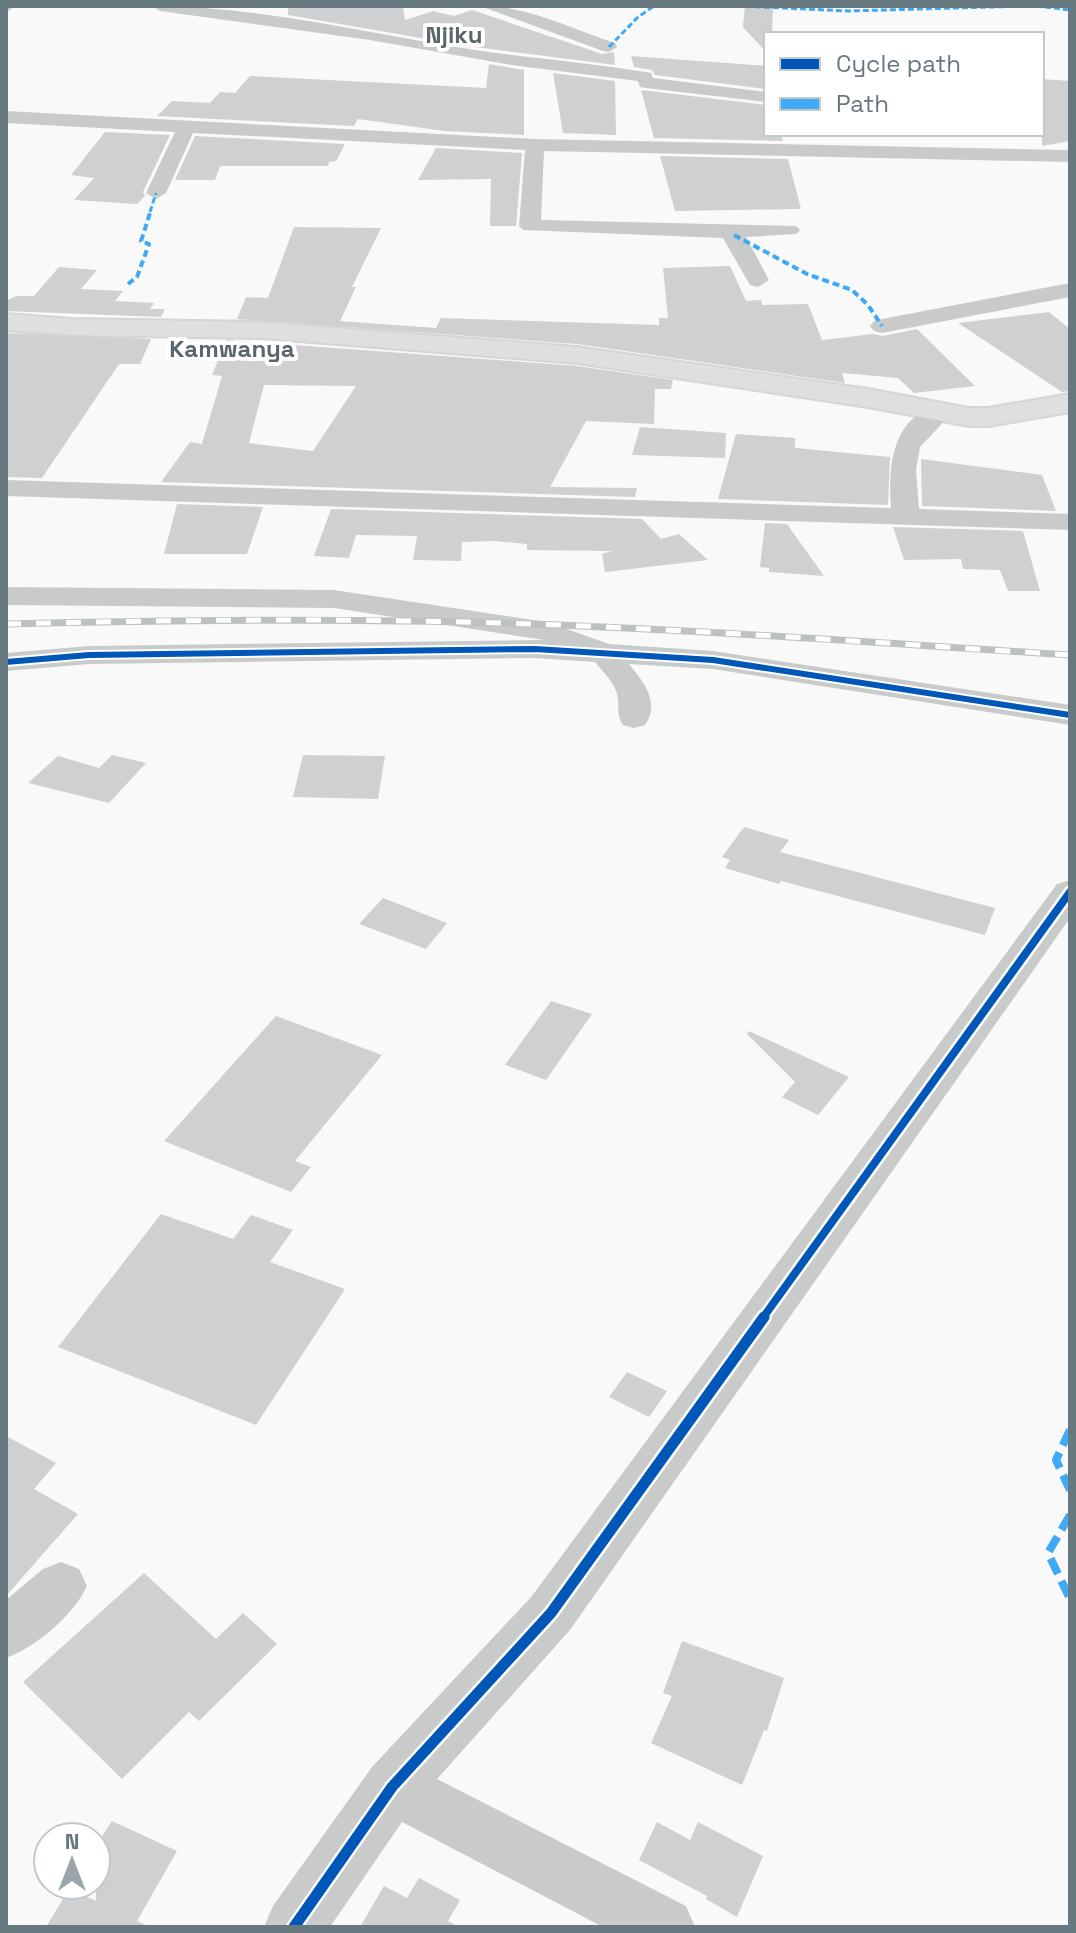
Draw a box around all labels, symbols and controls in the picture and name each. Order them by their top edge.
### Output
district label: Njiku [425,19,483,50]
legend [764,32,1044,136]
text: Cycle path [836,48,961,79]
text: Path [836,88,889,119]
district label: Kamwanya [169,333,295,364]
north arrow [32,1821,112,1901]
text: N [65,1827,79,1855]

